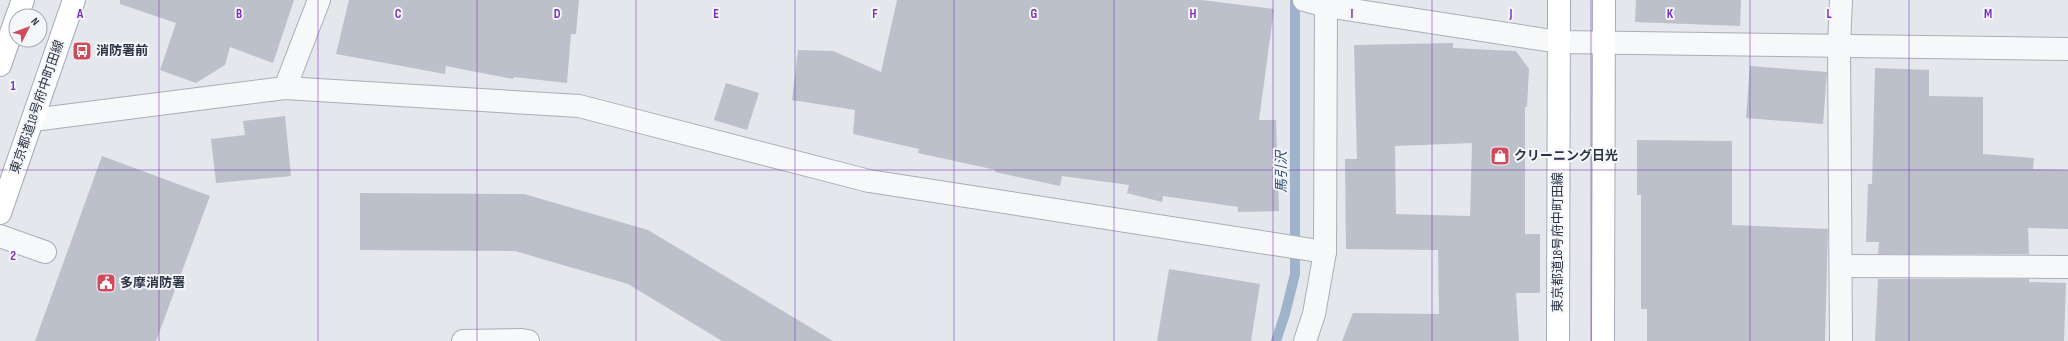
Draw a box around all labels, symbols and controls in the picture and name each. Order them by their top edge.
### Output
text: A [76,6,84,22]
text: B [236,6,242,22]
text: C [395,6,402,22]
text: D [554,6,561,22]
text: E [713,6,719,22]
text: F [872,6,878,22]
text: G [1031,6,1038,22]
text: H [1190,6,1197,22]
text: I [1351,6,1354,22]
text: J [1509,6,1513,22]
text: K [1667,6,1674,22]
text: L [1826,6,1832,22]
text: M [1984,6,1992,22]
north arrow [8,8,48,48]
text: N [28,15,42,28]
street label: 東京都道18号府中町田線 [7,38,67,176]
bus stop icon: 消防署前 [71,40,93,62]
place label: 消防署前 [96,43,148,59]
shop icon: クリーニング日光 [1489,145,1511,167]
place label: クリーニング日光 [1514,148,1618,164]
water label: 馬引沢 [1273,149,1290,193]
street label: 東京都道18号府中町田線 [1550,172,1566,312]
text: 2 [10,248,16,264]
public building icon: 多摩消防署 [95,272,117,294]
place label: 多摩消防署 [120,275,185,291]

